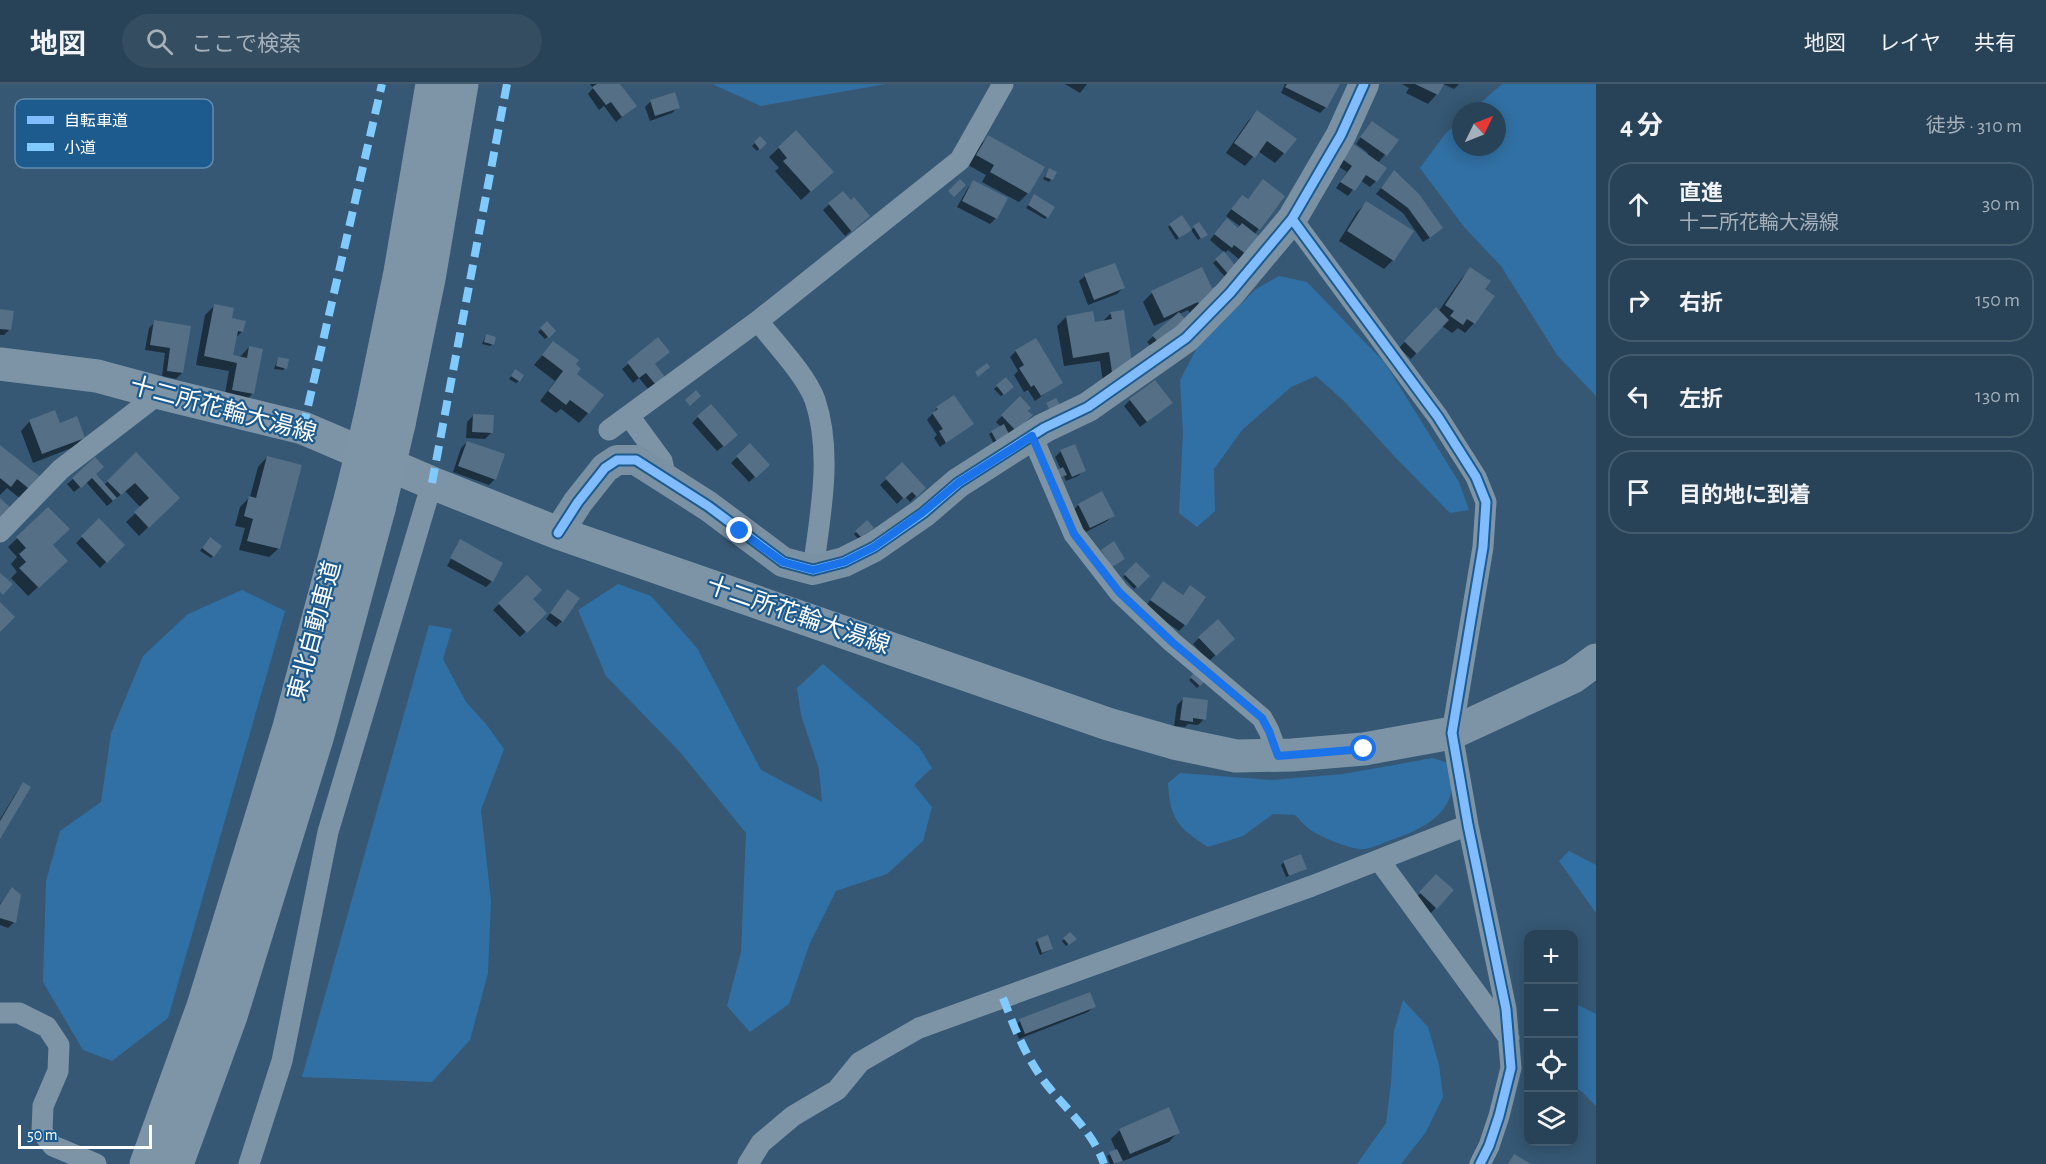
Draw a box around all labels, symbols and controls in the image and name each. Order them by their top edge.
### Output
search box [122,14,542,68]
icon: search [143,25,176,58]
text: 地図 [30,31,86,59]
text: ここで検索 [191,33,301,55]
text: 地図 [1804,33,1846,54]
text: レイヤ [1879,33,1941,54]
text: 共有 [1974,33,2016,54]
legend [15,99,213,168]
north arrow [1452,102,1506,156]
text: 自転車道 [64,112,128,129]
text: 4 分 [1620,113,1663,139]
text: 徒歩 · 310 m [1926,116,2022,136]
text: 小道 [64,139,96,156]
text: 直進 [1679,182,1723,204]
icon: ahead [1622,188,1655,221]
text: 30 m [1982,194,2020,214]
text: 十二所花輪大湯線 [1679,213,1839,233]
icon: right [1622,284,1655,317]
text: 150 m [1975,290,2020,310]
text: 右折 [1679,292,1723,314]
street label: 十二所花輪大湯線 [127,372,319,446]
icon: left [1622,380,1655,413]
text: 130 m [1975,386,2020,406]
text: 左折 [1679,388,1723,410]
icon: arrive [1622,476,1655,509]
text: 目的地に到着 [1679,484,1811,506]
route end [726,517,752,543]
street label: 東北自動車道 [283,558,345,704]
street label: 十二所花輪大湯線 [703,572,893,659]
route start [1350,735,1376,761]
map controls [1524,930,1578,1146]
button: + [1524,930,1578,984]
button: − [1524,984,1578,1038]
button: locate [1524,1038,1578,1092]
button: layers [1524,1092,1578,1146]
scale bar [18,1122,152,1150]
text: 50 m [27,1127,58,1143]

